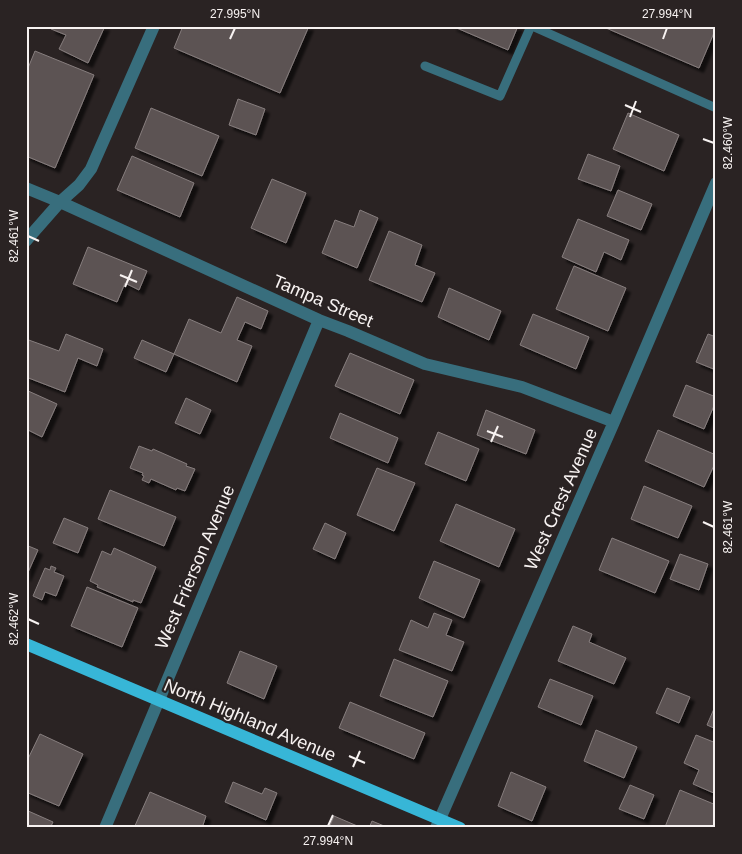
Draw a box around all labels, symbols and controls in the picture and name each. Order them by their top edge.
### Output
text: 27.995°N [210,7,260,21]
text: 27.994°N [642,7,692,21]
text: 82.460°W [721,116,735,169]
text: 82.461°W [7,209,21,262]
street label: Tampa Street [270,271,376,331]
street label: West Crest Avenue [521,425,601,573]
street label: West Frierson Avenue [151,482,239,652]
text: 82.461°W [721,500,735,553]
text: 82.462°W [7,592,21,645]
street label: North Highland Avenue [161,675,339,765]
text: 27.994°N [303,834,353,848]

